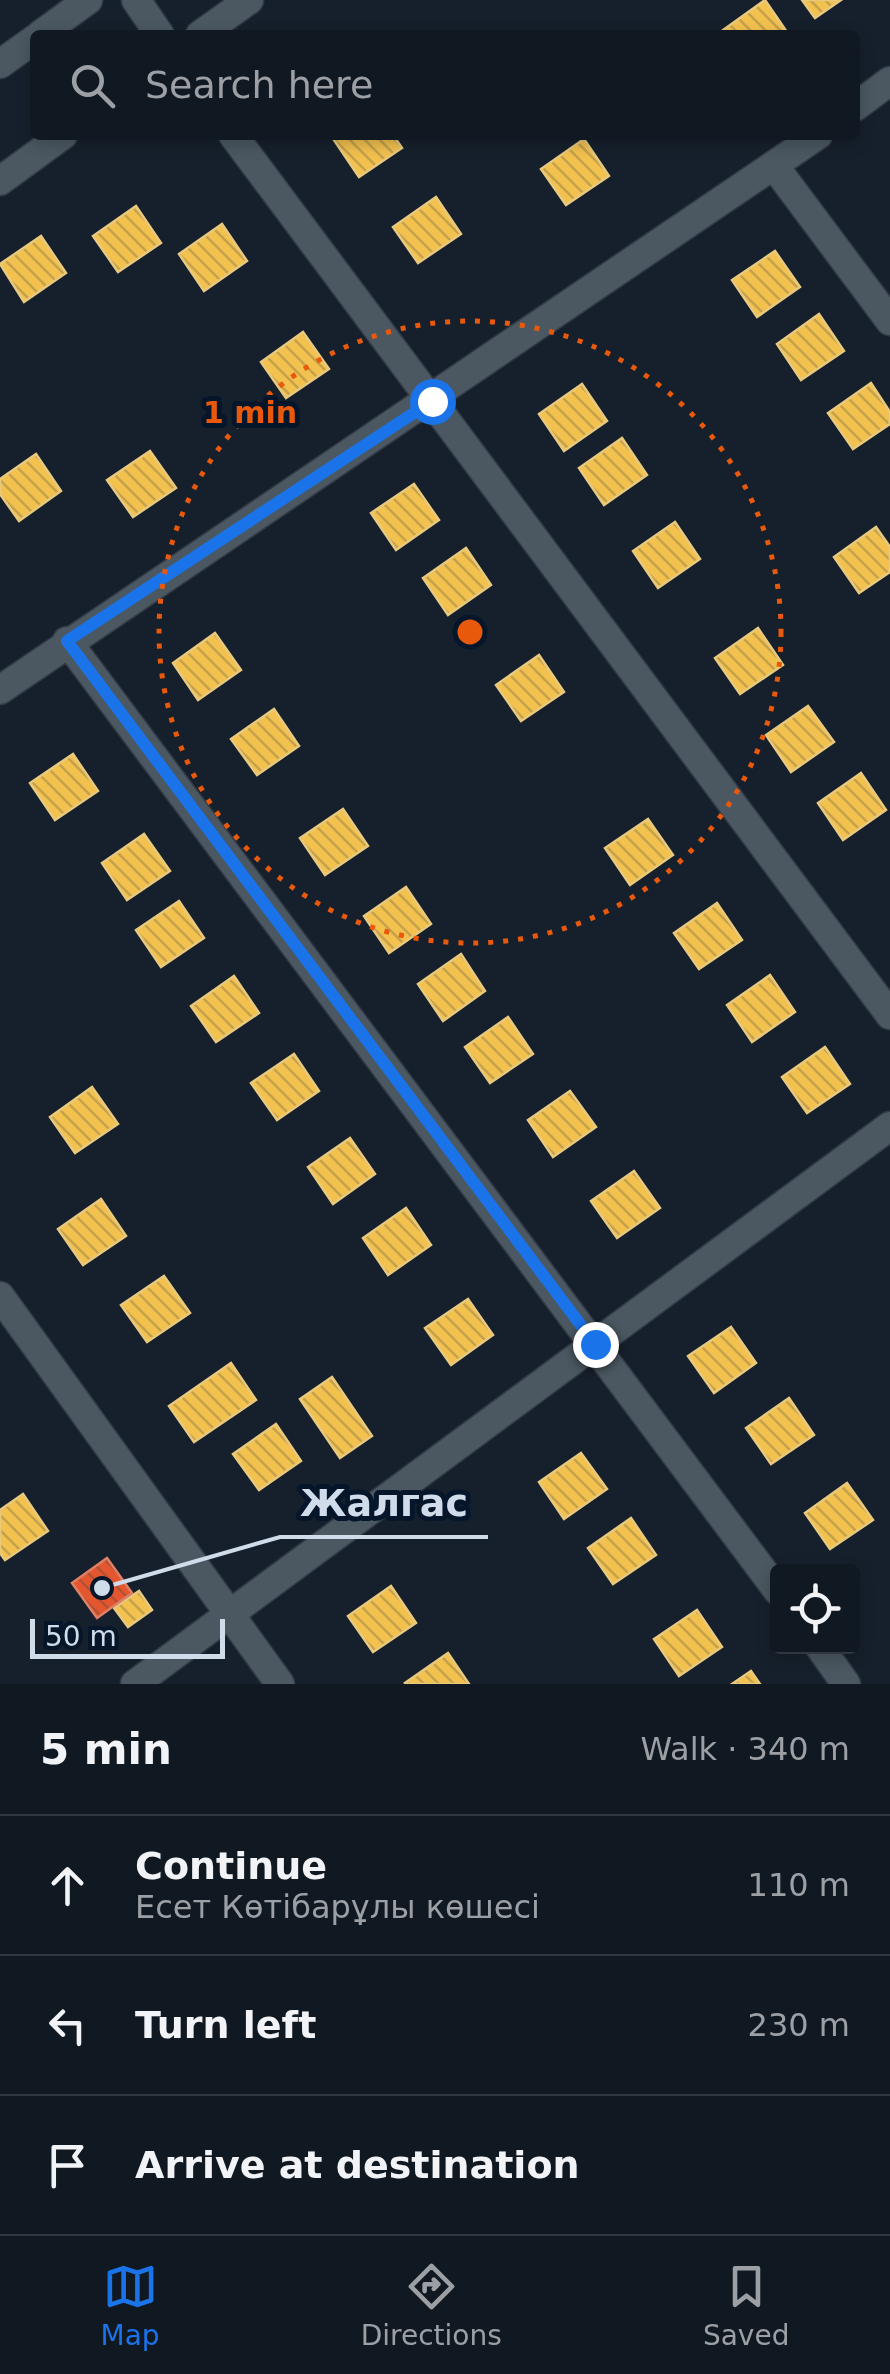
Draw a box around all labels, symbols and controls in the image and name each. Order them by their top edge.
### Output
search box [30,30,860,140]
icon: search [65,58,120,113]
text: Search here [145,63,373,107]
route start [410,379,456,425]
text: 1 min [203,395,297,430]
centre of rings [452,614,488,650]
route end [573,1322,619,1368]
callout: Жалгас [280,1469,488,1537]
text: Жалгас [300,1481,468,1525]
map controls [770,1564,860,1654]
button: locate [770,1564,860,1654]
scale bar [30,1614,225,1658]
text: 50 m [45,1620,117,1653]
text: 5 min [40,1725,172,1774]
text: Walk · 340 m [640,1730,850,1768]
text: Continue [135,1844,327,1888]
icon: ahead [40,1858,95,1913]
text: 110 m [748,1866,850,1904]
text: Есет Көтібарұлы көшесі [135,1888,540,1926]
icon: left [40,1998,95,2053]
text: Turn left [135,2003,316,2047]
text: 230 m [748,2006,850,2044]
icon: arrive [40,2138,95,2193]
text: Arrive at destination [135,2143,580,2187]
tab: Map [101,2259,160,2352]
tab: Directions [361,2259,502,2352]
tab: Saved [703,2259,789,2352]

